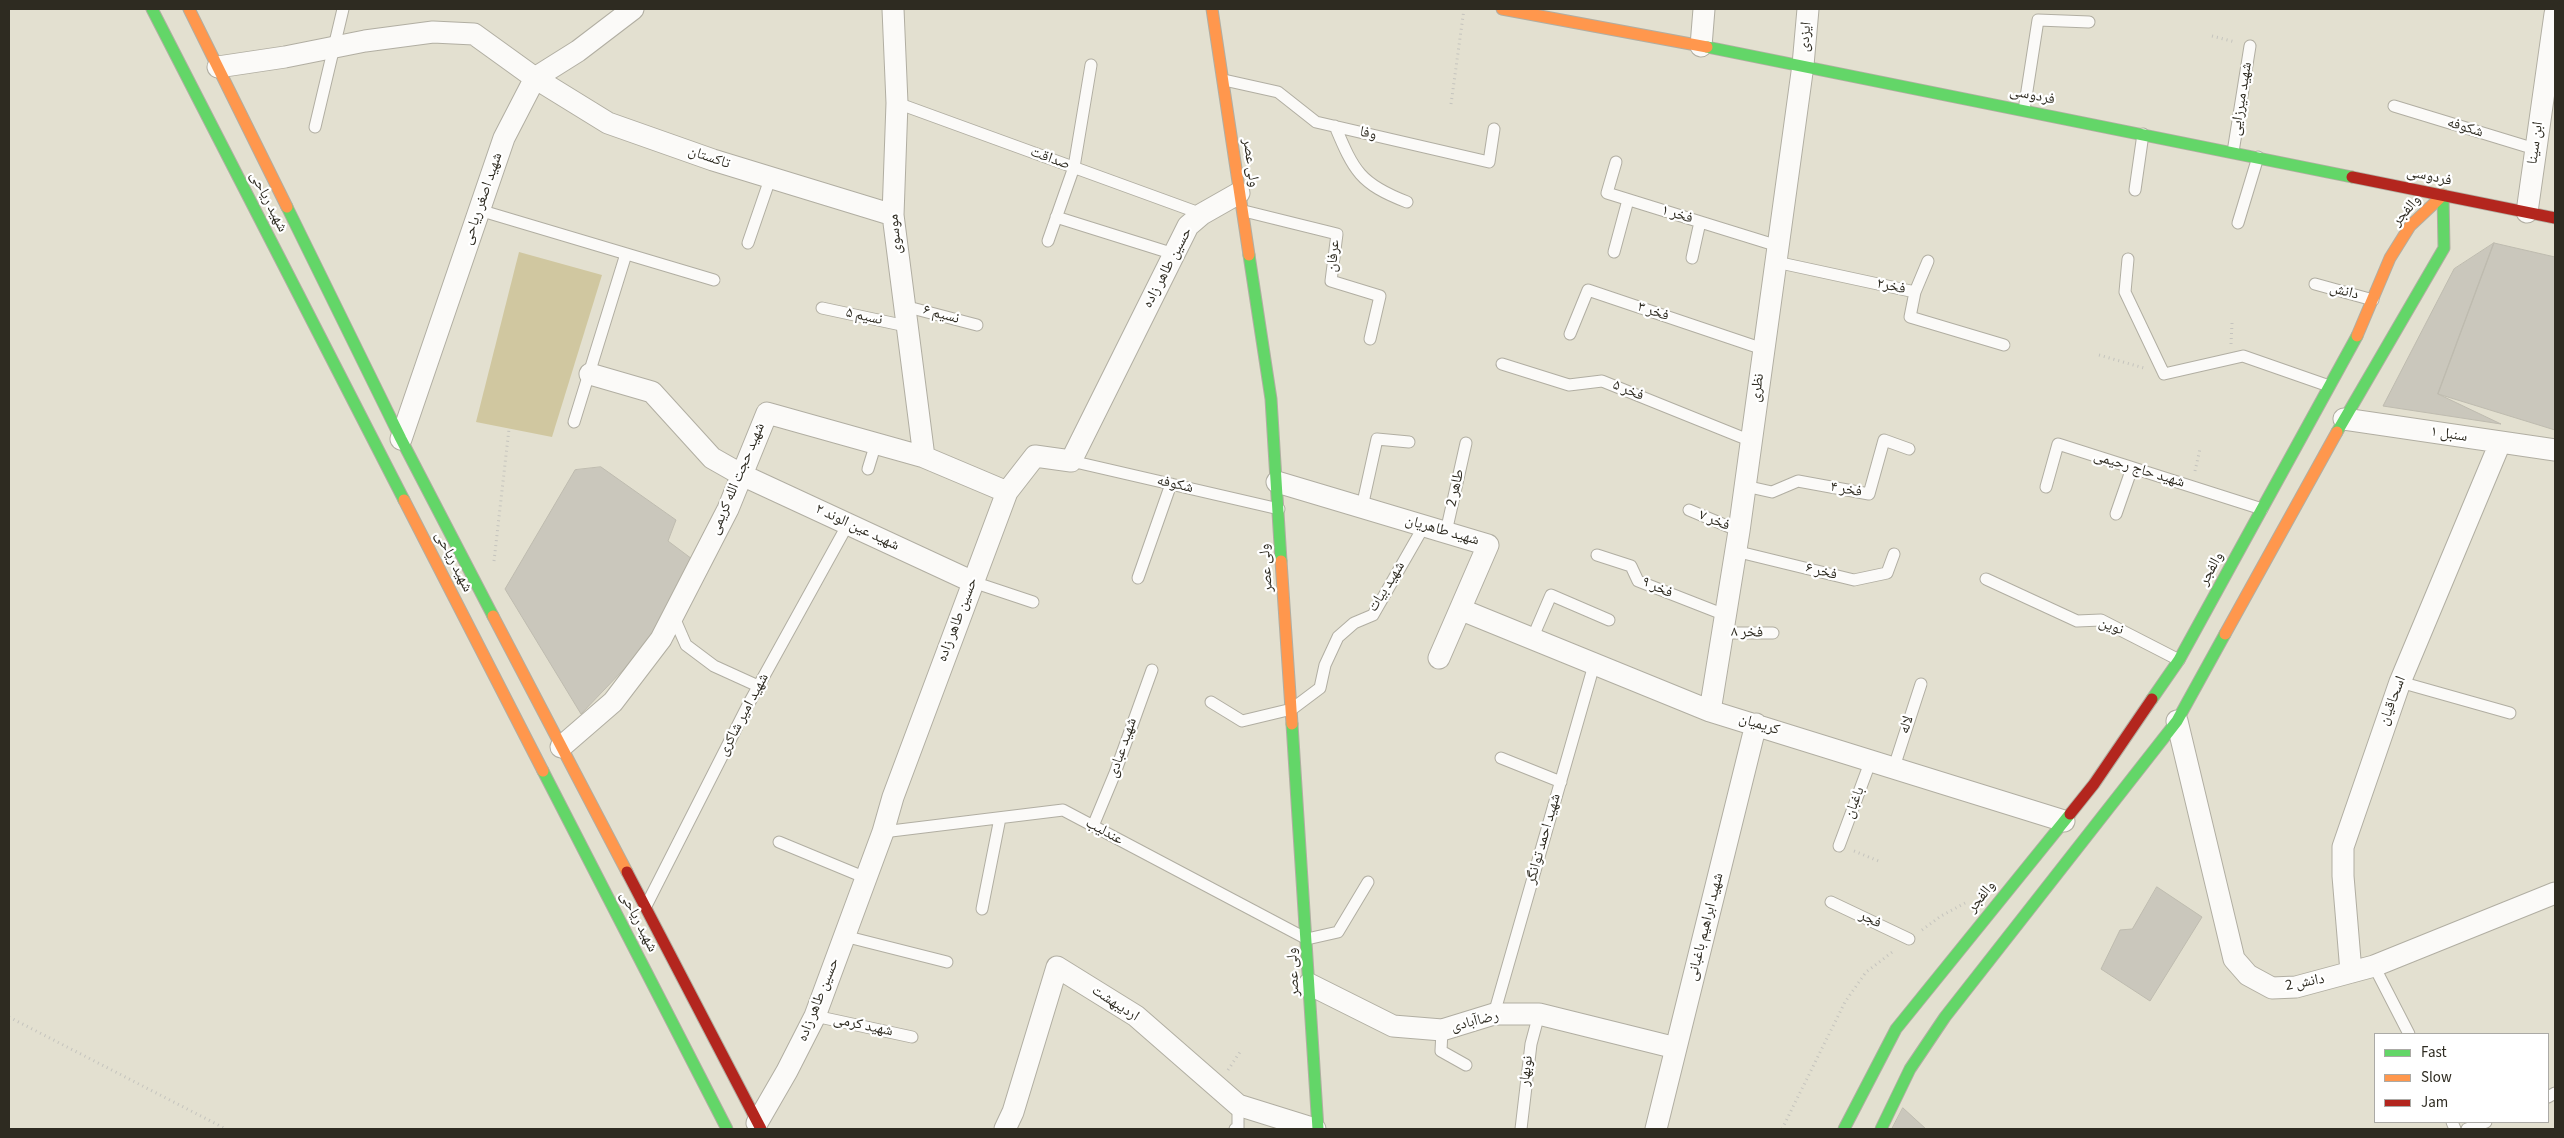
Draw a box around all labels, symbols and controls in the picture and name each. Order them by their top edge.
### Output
street label: ایزدی [1796,21,1816,53]
street label: شهید میرزایی [2227,61,2257,137]
street label: فردوسی [2008,83,2056,109]
street label: شکوفه [2445,114,2485,142]
street label: ابن سینا [2524,120,2548,166]
street label: وفا [1358,123,1378,145]
street label: ولی عصر [1238,138,1262,188]
street label: تاکستان [686,142,732,174]
street label: صداقت [1028,144,1072,174]
street label: شهید اصغر ریاحی [459,151,507,247]
street label: فردوسی [2405,163,2453,191]
street label: شهید ریاحی [245,169,291,235]
street label: والفجر [2389,192,2425,230]
street label: فخر ۱ [1659,202,1695,228]
street label: موسوی [885,213,907,255]
street label: حسین طاهر زاده [1139,225,1197,311]
street label: عرفان [1324,239,1344,273]
street label: فخر۲ [1875,275,1907,299]
street label: دانش [2328,280,2360,304]
street label: فخر ۳ [1635,298,1671,326]
street label: نسیم ۶ [921,302,961,328]
street label: نسیم ۵ [844,304,884,330]
street label: نظری [1747,372,1769,404]
street label: فخر ۵ [1610,377,1646,405]
street label: شهید حجت الله کریمی [706,420,770,538]
street label: سنبل ۱ [2429,423,2469,447]
street label: شهید حاج رحیمی [2091,448,2187,492]
street label: طاهر 2 [1443,468,1469,508]
street label: شکوفه [1155,472,1195,498]
street label: فخر ۴ [1829,478,1863,502]
street label: شهید عین الوند ۲ [812,501,902,555]
street label: فخر ۷ [1696,507,1732,535]
street label: شهید طاهریان [1403,512,1481,550]
street label: شهید ریاحی [430,529,476,595]
street label: ولی عصر [1256,543,1278,593]
street label: والفجر [2195,549,2229,589]
street label: شهید بیات [1365,558,1409,616]
street label: فخر ۶ [1803,559,1839,585]
street label: فخر ۹ [1639,573,1675,603]
street label: حسین طاهر زاده [934,575,982,665]
street label: نوین [2096,614,2126,640]
street label: فخر ۸ [1731,624,1763,642]
street label: شهید امیر شاکری [715,671,773,759]
street label: اسحاقیان [2375,674,2411,728]
street label: کریمیان [1736,710,1782,740]
street label: لاله [1896,714,1918,736]
street label: شهید عبادی [1104,716,1142,780]
street label: باغبان [1841,785,1869,821]
street label: شهید احمد توانگر [1522,792,1566,886]
street label: عندلیب [1082,815,1126,849]
street label: شهید ابراهیم باغبانی [1684,871,1728,983]
street label: والفجر [1964,877,2000,917]
street label: شهید ریاحی [615,889,661,955]
street label: فجر [1856,907,1884,933]
street label: ولی عصر [1284,947,1304,997]
street label: حسین طاهر زاده [794,955,844,1045]
street label: دانش 2 [2284,970,2326,996]
street label: اردیبهشت [1088,982,1142,1026]
street label: رضاآبادی [1449,1007,1501,1037]
street label: شهید کرمی [832,1011,894,1041]
legend [2374,1033,2549,1123]
text: Fast [2421,1042,2447,1063]
street label: نوبهار [1516,1055,1538,1087]
text: Slow [2421,1067,2452,1088]
text: Jam [2421,1092,2448,1113]

